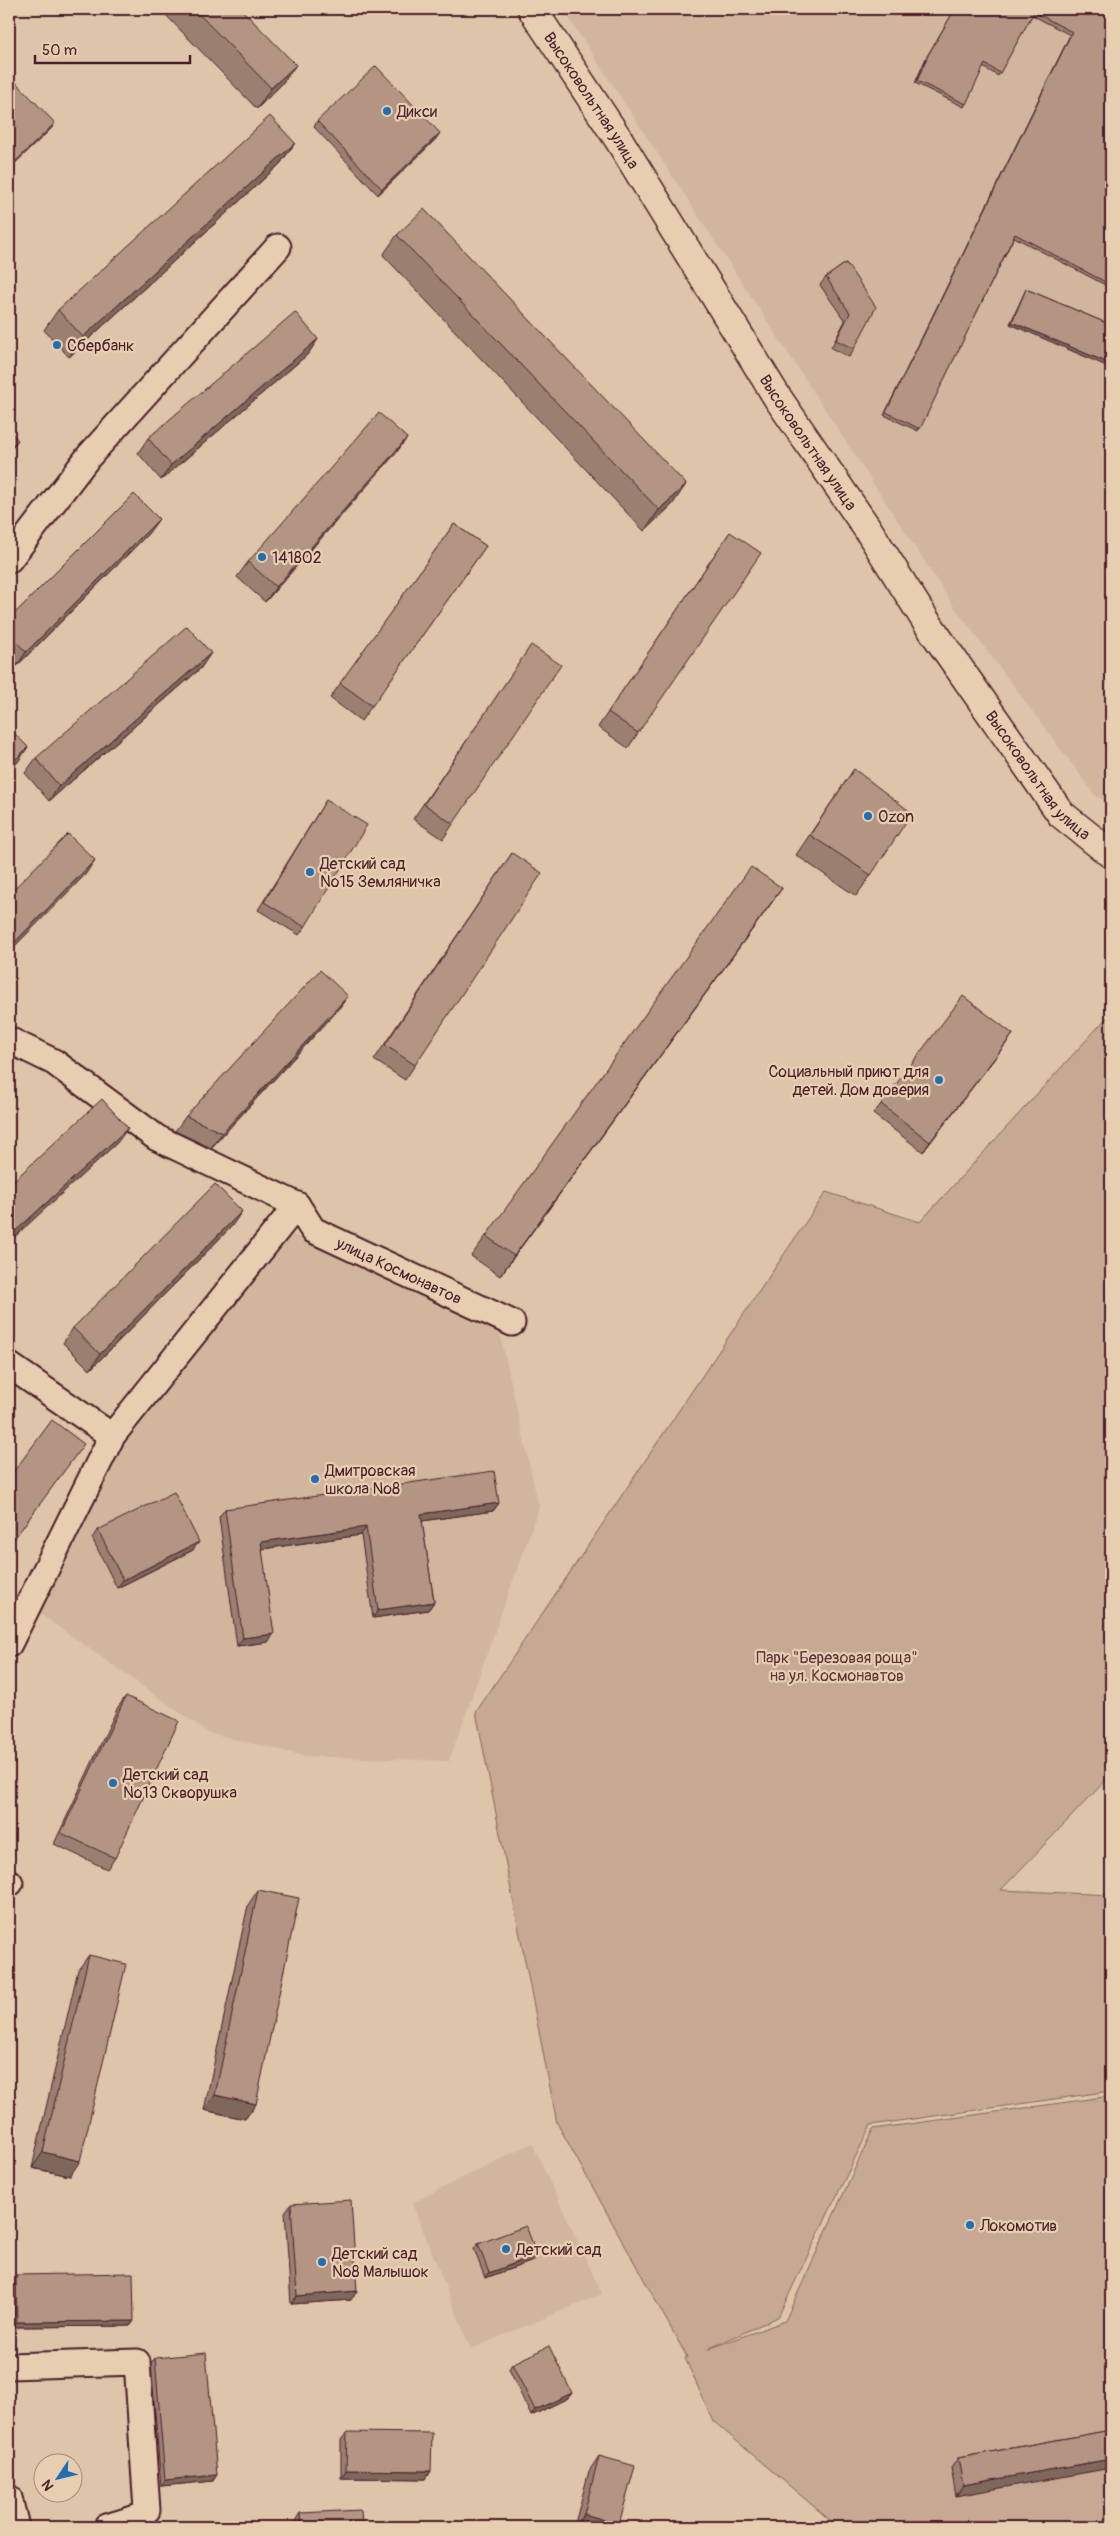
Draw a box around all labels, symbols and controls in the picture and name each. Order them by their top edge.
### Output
street label: Высоковольтная улица [539,28,643,173]
scale bar [35,32,190,64]
text: 50 m [42,41,77,60]
place label: Дикси [396,102,437,122]
marker: Дикси [381,105,393,117]
place label: Сбербанк [67,336,134,356]
marker: Сбербанк [51,339,63,351]
street label: Высоковольтная улица [755,371,861,514]
place label: 141802 [272,548,322,568]
marker: 141802 [256,551,268,563]
street label: Высоковольтная улица [981,707,1094,845]
place label: Ozon [878,807,914,827]
marker: Ozon [862,810,874,822]
place label: Детский сад №15 Земляничка [319,854,441,892]
marker: Детский сад №15 Земляничка [304,866,316,878]
place label: Социальный приют для детей. Дом доверия [768,1062,929,1100]
marker: Социальный приют для детей. Дом доверия [933,1074,945,1086]
street label: улица Космонавтов [332,1233,465,1309]
place label: Дмитровская школа №8 [324,1461,416,1499]
marker: Дмитровская школа №8 [309,1473,321,1485]
park label: Парк "Березовая роща" на ул. Космонавтов [756,1648,918,1686]
place label: Детский сад №13 Скворушка [122,1765,237,1803]
marker: Детский сад №13 Скворушка [107,1777,119,1789]
place label: Локомотив [979,2216,1057,2236]
marker: Локомотив [964,2219,976,2231]
place label: Детский сад [515,2240,602,2260]
marker: Детский сад [500,2243,512,2255]
place label: Детский сад №8 Малышок [331,2244,429,2282]
marker: Детский сад №8 Малышок [316,2256,328,2268]
north arrow [32,2454,82,2504]
text: N [38,2476,57,2494]

